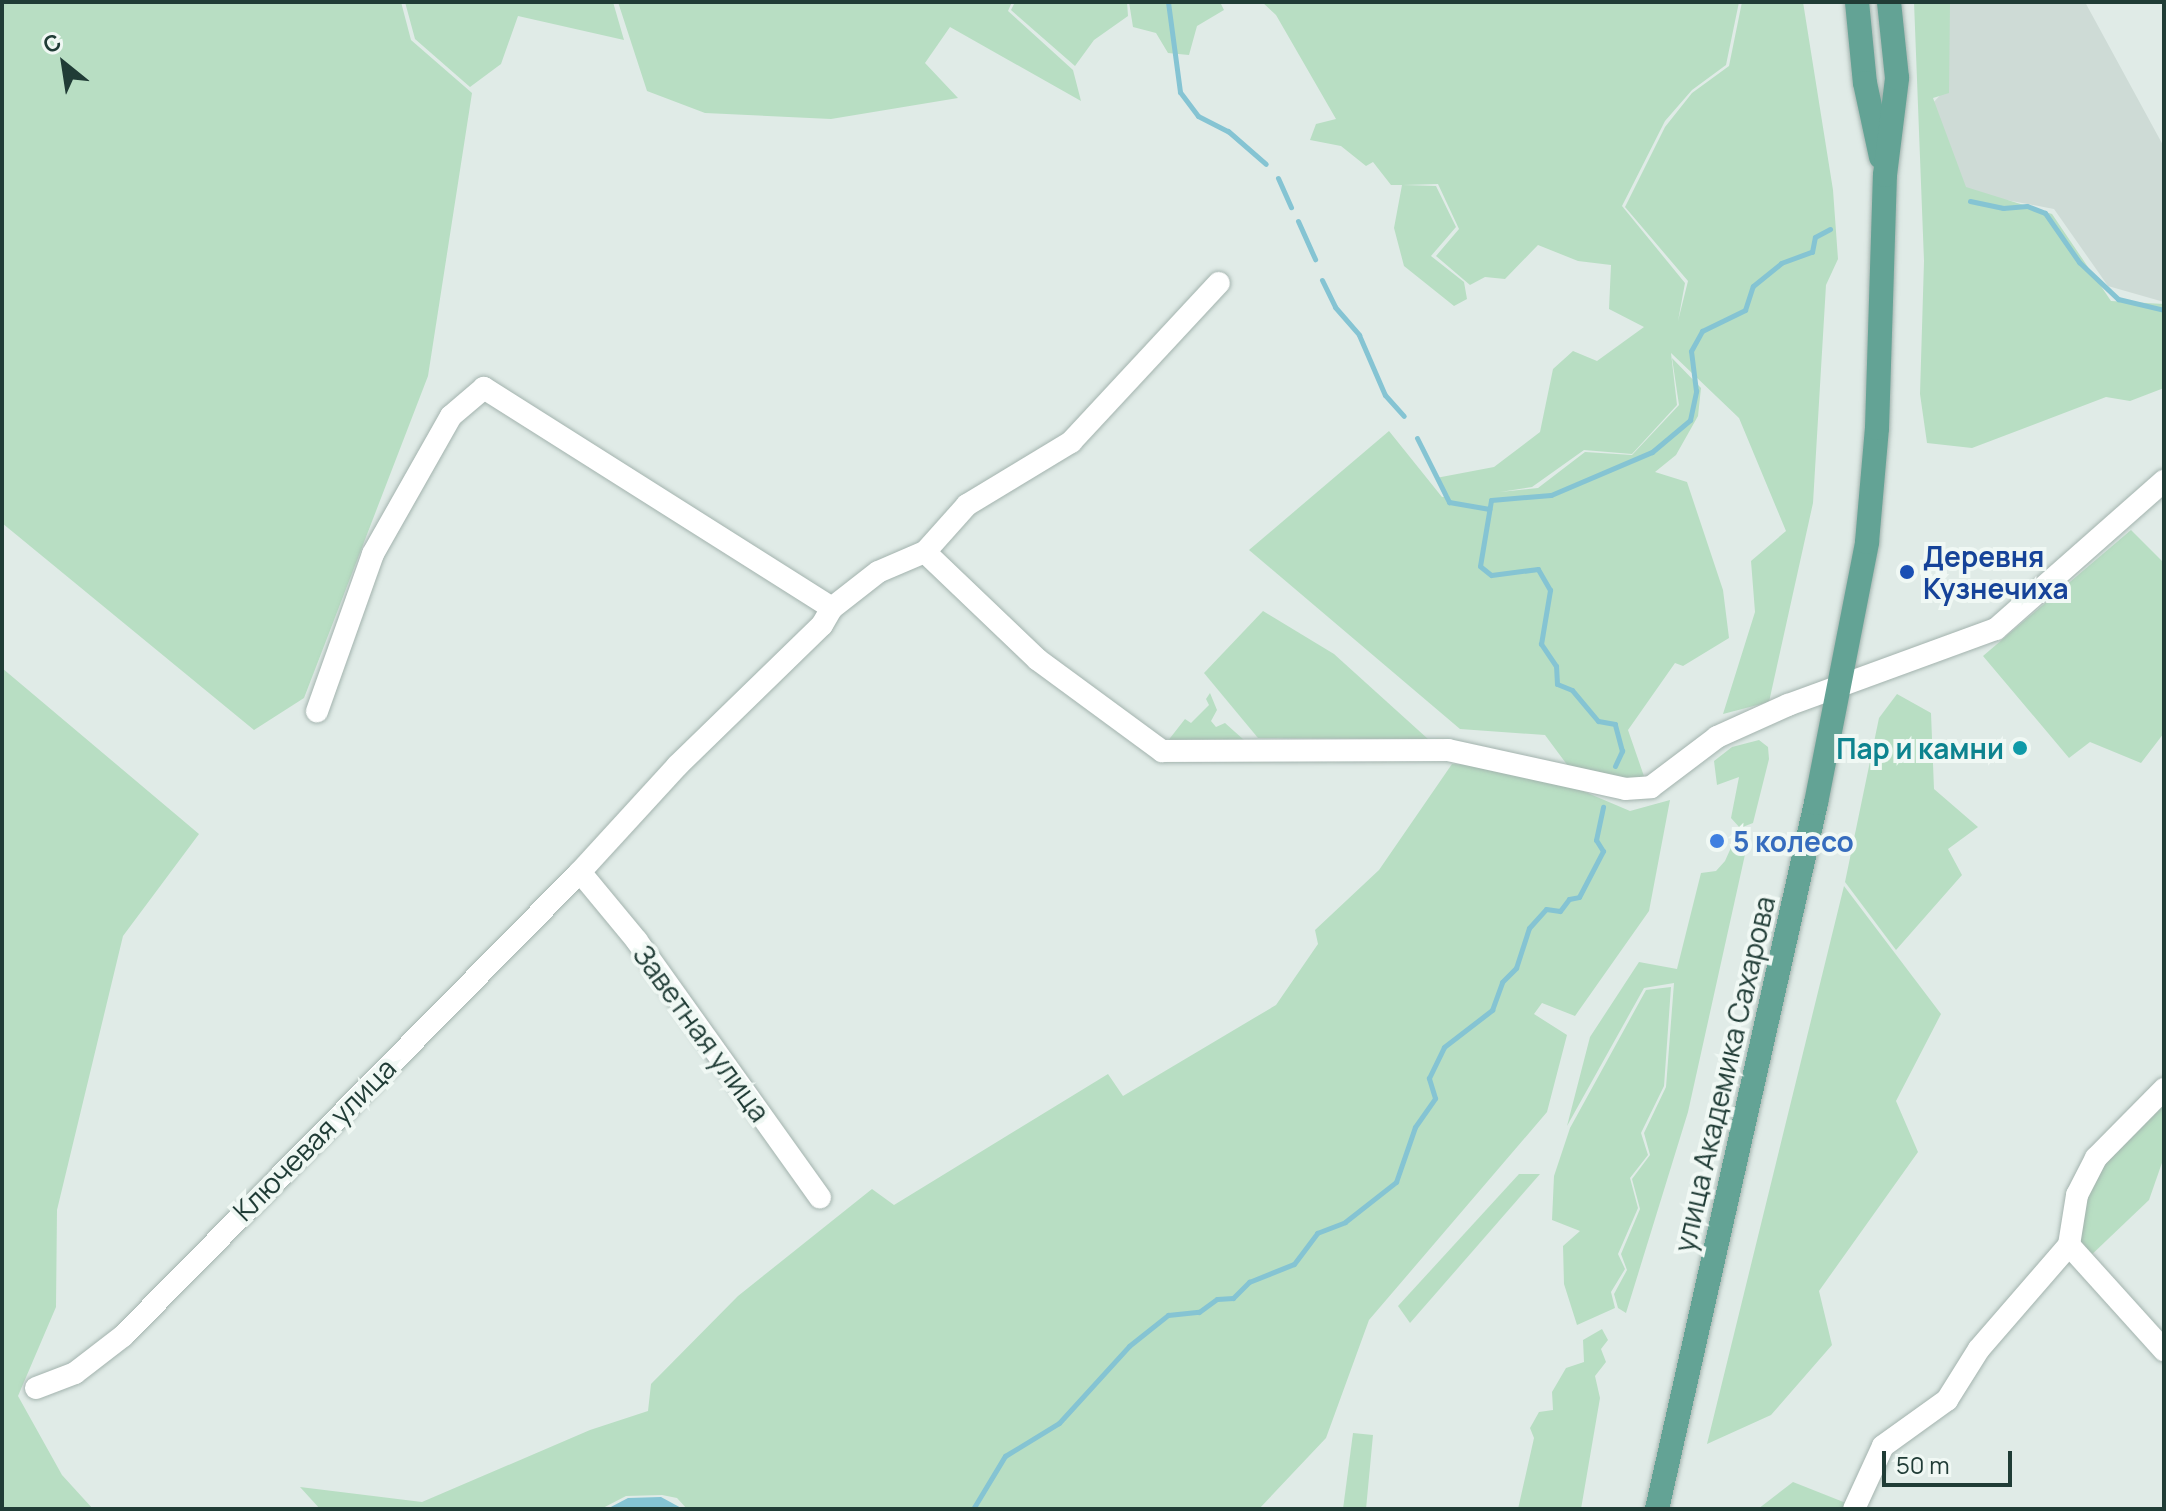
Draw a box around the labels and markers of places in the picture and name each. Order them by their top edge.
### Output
place label: Деревня Кузнечиха [1923,539,2069,605]
marker: Деревня Кузнечиха [1898,563,1916,581]
place label: Пар и камни [1836,731,2004,765]
marker: Пар и камни [2011,739,2029,757]
place label: 5 колесо [1733,824,1854,858]
marker: 5 колесо [1708,832,1726,850]

